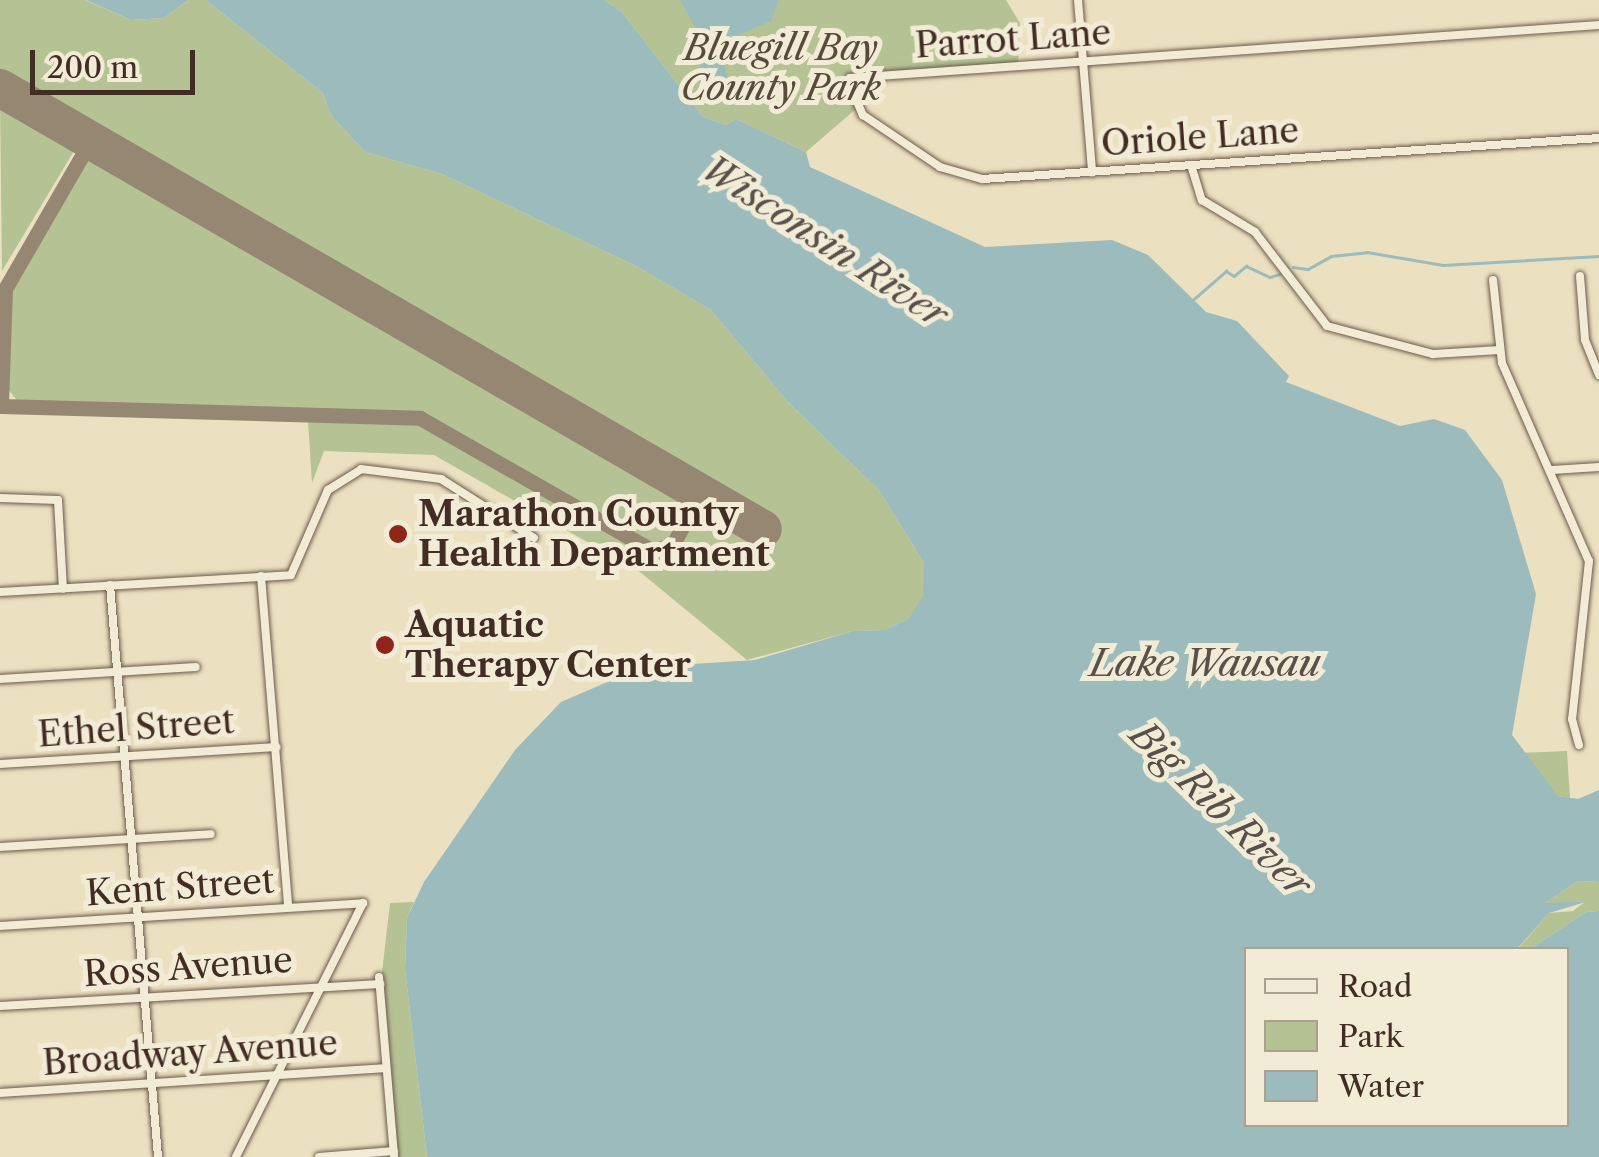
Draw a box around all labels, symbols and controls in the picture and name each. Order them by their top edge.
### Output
street label: Parrot Lane [914,11,1112,67]
park label: Bluegill Bay County Park [681,27,881,109]
scale bar [35,30,200,92]
text: 200 m [47,49,138,86]
street label: Oriole Lane [1100,109,1300,165]
water label: Wisconsin River [693,144,957,338]
place label: Marathon County Health Department [418,493,769,575]
marker: Marathon County Health Department [387,523,409,545]
place label: Aquatic Therapy Center [405,604,692,686]
marker: Aquatic Therapy Center [374,634,396,656]
water label: Lake Wausau [1089,640,1321,686]
street label: Ethel Street [36,700,236,756]
water label: Big Rib River [1121,711,1321,907]
street label: Kent Street [84,859,276,915]
street label: Ross Avenue [81,939,295,995]
legend [1244,947,1569,1127]
text: Road [1338,968,1412,1005]
text: Park [1338,1018,1403,1055]
street label: Broadway Avenue [40,1022,340,1084]
text: Water [1338,1068,1424,1105]

